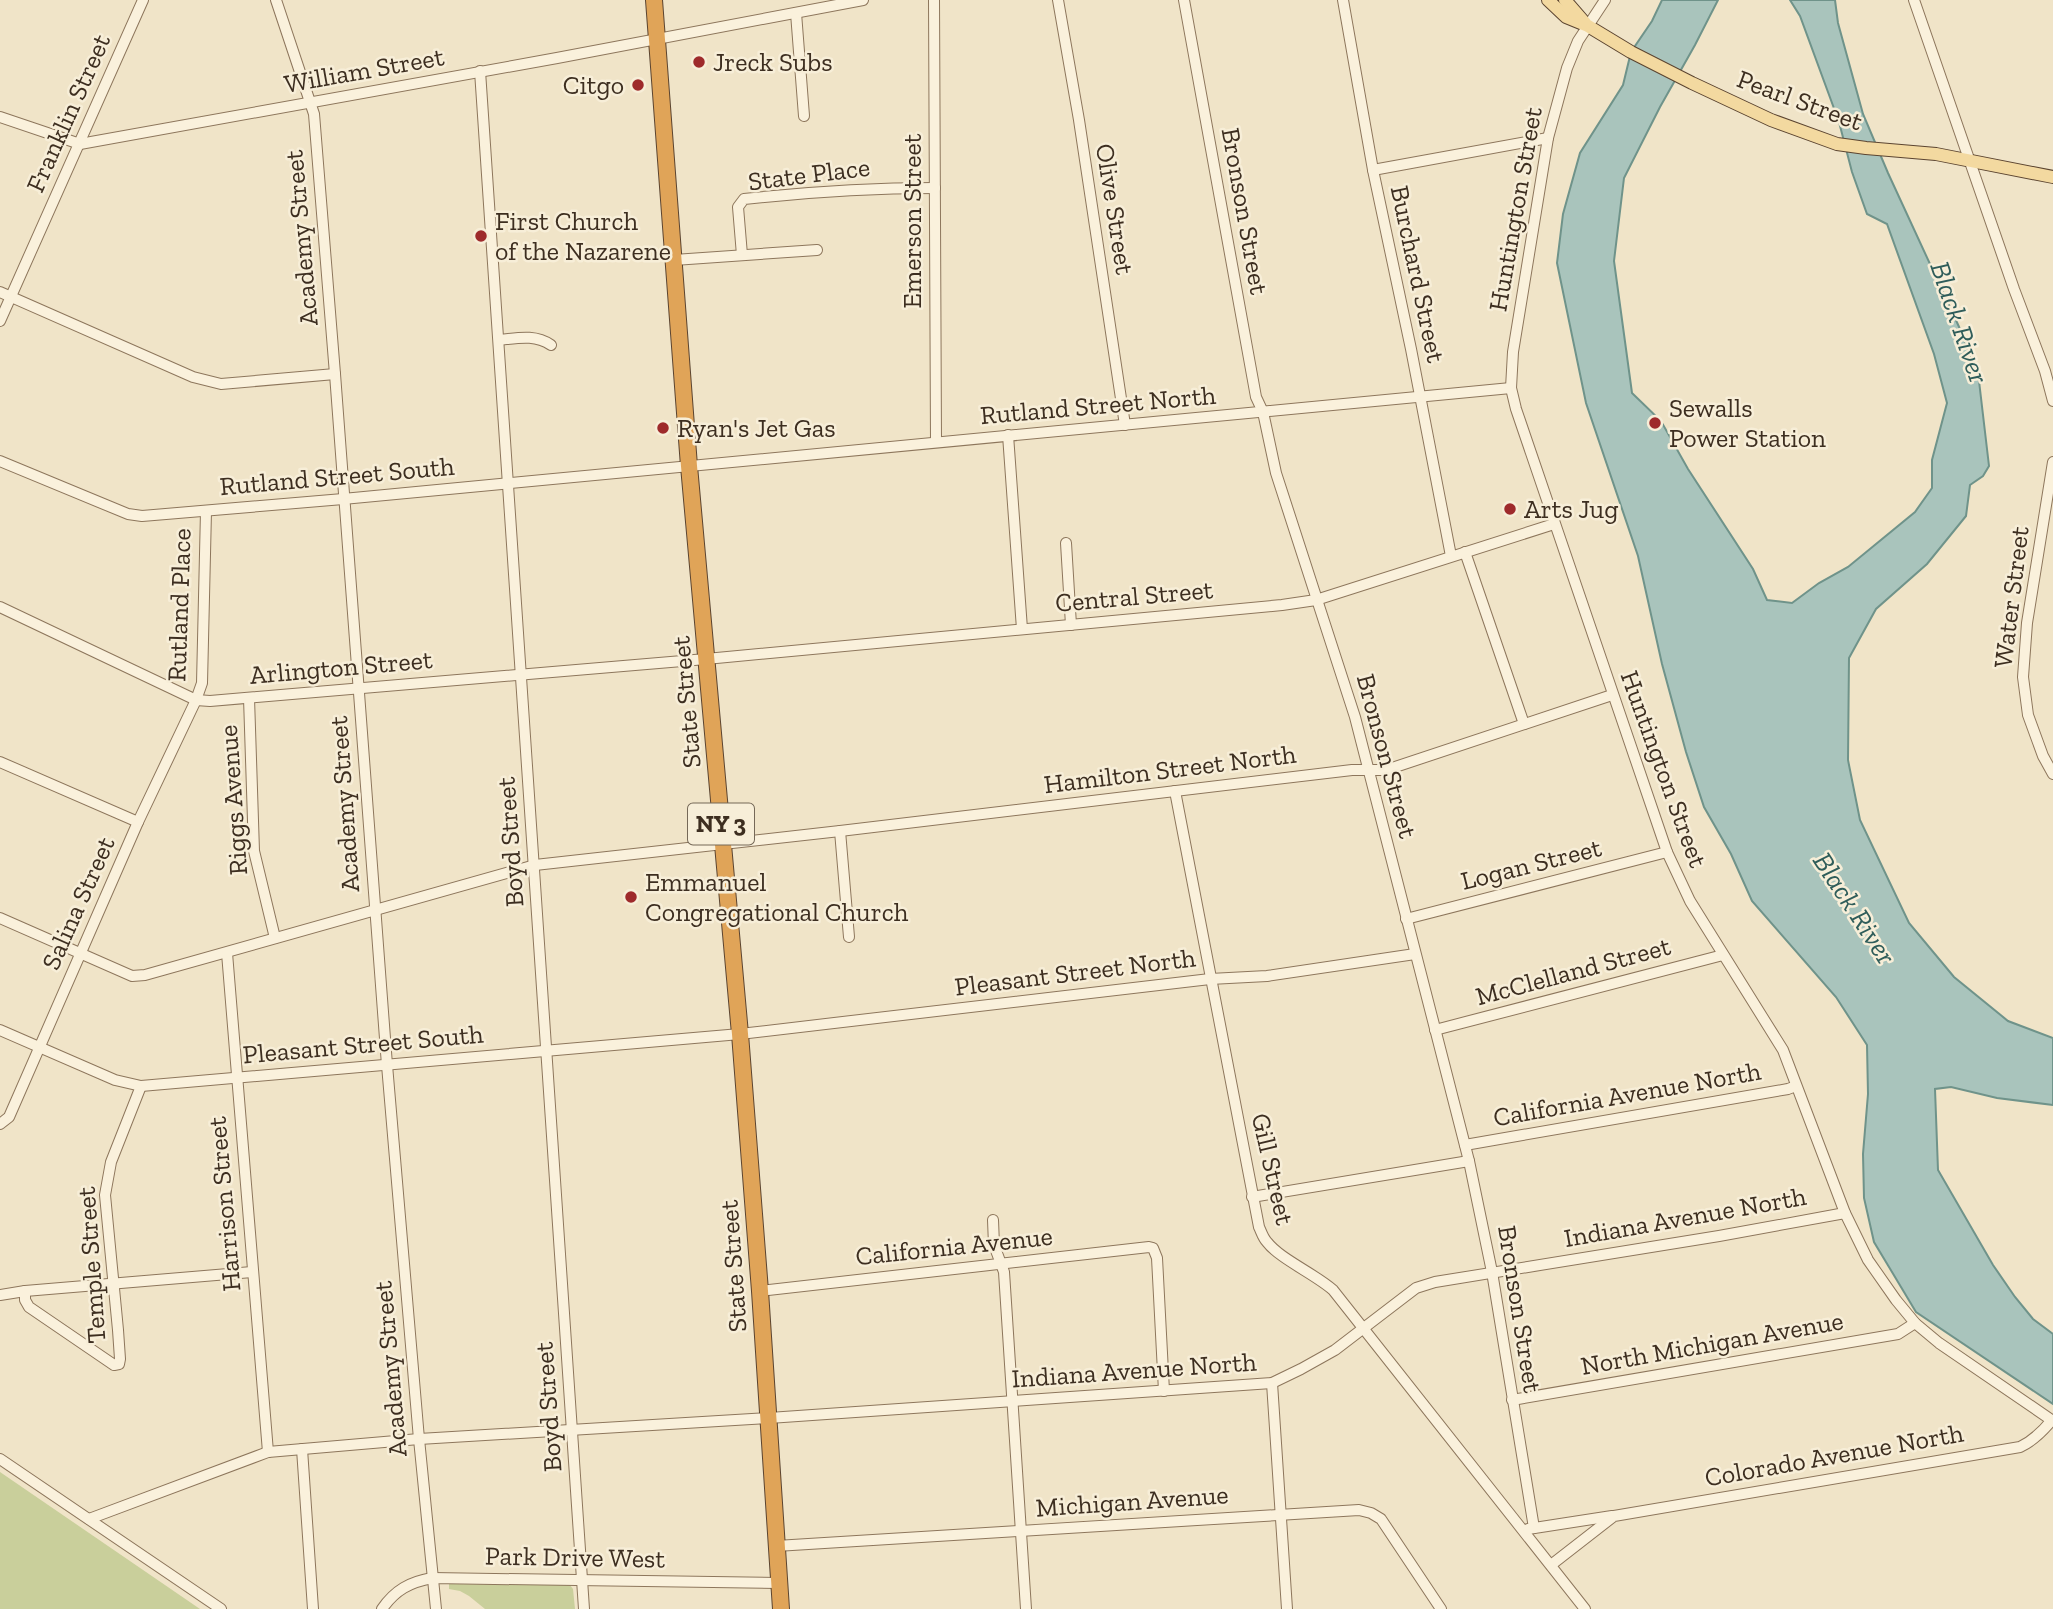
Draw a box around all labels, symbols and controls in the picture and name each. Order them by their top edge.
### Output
street label: Franklin Street [19,29,117,197]
street label: William Street [282,40,447,100]
place label: Jreck Subs [713,46,833,78]
marker: Jreck Subs [691,54,707,70]
street label: Pearl Street [1733,63,1867,138]
place label: Citgo [563,69,624,101]
marker: Citgo [630,77,646,93]
street label: Huntington Street [1481,104,1549,314]
street label: Bronson Street [1215,125,1275,297]
street label: Emerson Street [896,133,928,308]
street label: Olive Street [1089,141,1141,277]
street label: Academy Street [277,148,325,327]
street label: State Place [746,151,872,197]
street label: Burchard Street [1384,183,1452,366]
place label: First Church of the Nazarene [495,205,671,267]
marker: First Church of the Nazarene [473,228,489,244]
water label: Black River [1923,257,1996,388]
street label: Rutland Street North [979,379,1218,431]
place label: Sewalls Power Station [1669,392,1826,454]
place label: Ryan's Jet Gas [677,412,836,444]
marker: Sewalls Power Station [1647,415,1663,431]
marker: Ryan's Jet Gas [655,420,671,436]
street label: Rutland Street South [218,450,456,502]
place label: Arts Jug [1524,493,1618,525]
marker: Arts Jug [1502,501,1518,517]
street label: Water Street [1986,524,2036,670]
street label: Rutland Place [160,528,198,682]
street label: Central Street [1054,573,1215,619]
street label: State Street [664,634,708,769]
street label: Arlington Street [248,643,434,691]
street label: Huntington Street [1614,666,1715,872]
street label: Bronson Street [1350,670,1424,842]
street label: Academy Street [322,715,366,893]
street label: Riggs Avenue [212,724,254,876]
street label: Hamilton Street North [1042,738,1298,800]
street label: Boyd Street [489,776,531,908]
road number: NY 3 [688,804,754,844]
street label: Salina Street [34,831,122,975]
street label: Logan Street [1457,831,1605,897]
water label: Black River [1806,846,1903,971]
place label: Emmanuel Congregational Church [645,866,909,928]
marker: Emmanuel Congregational Church [623,889,639,905]
street label: McClelland Street [1472,930,1674,1012]
street label: Pleasant Street North [953,941,1198,1003]
street label: Pleasant Street South [241,1018,485,1070]
street label: California Avenue North [1491,1055,1764,1133]
street label: Gill Street [1245,1110,1301,1228]
street label: Harrison Street [200,1115,248,1293]
street label: Indiana Avenue North [1561,1180,1809,1254]
street label: Temple Street [70,1185,112,1344]
street label: State Street [712,1199,754,1333]
street label: California Avenue [854,1220,1054,1272]
street label: Bronson Street [1491,1223,1549,1395]
street label: Academy Street [366,1279,414,1458]
street label: North Michigan Avenue [1578,1304,1846,1382]
street label: Boyd Street [527,1341,569,1473]
street label: Indiana Avenue North [1011,1345,1258,1395]
street label: Colorado Avenue North [1702,1416,1966,1494]
street label: Michigan Avenue [1034,1478,1230,1524]
street label: Park Drive West [485,1539,666,1575]

